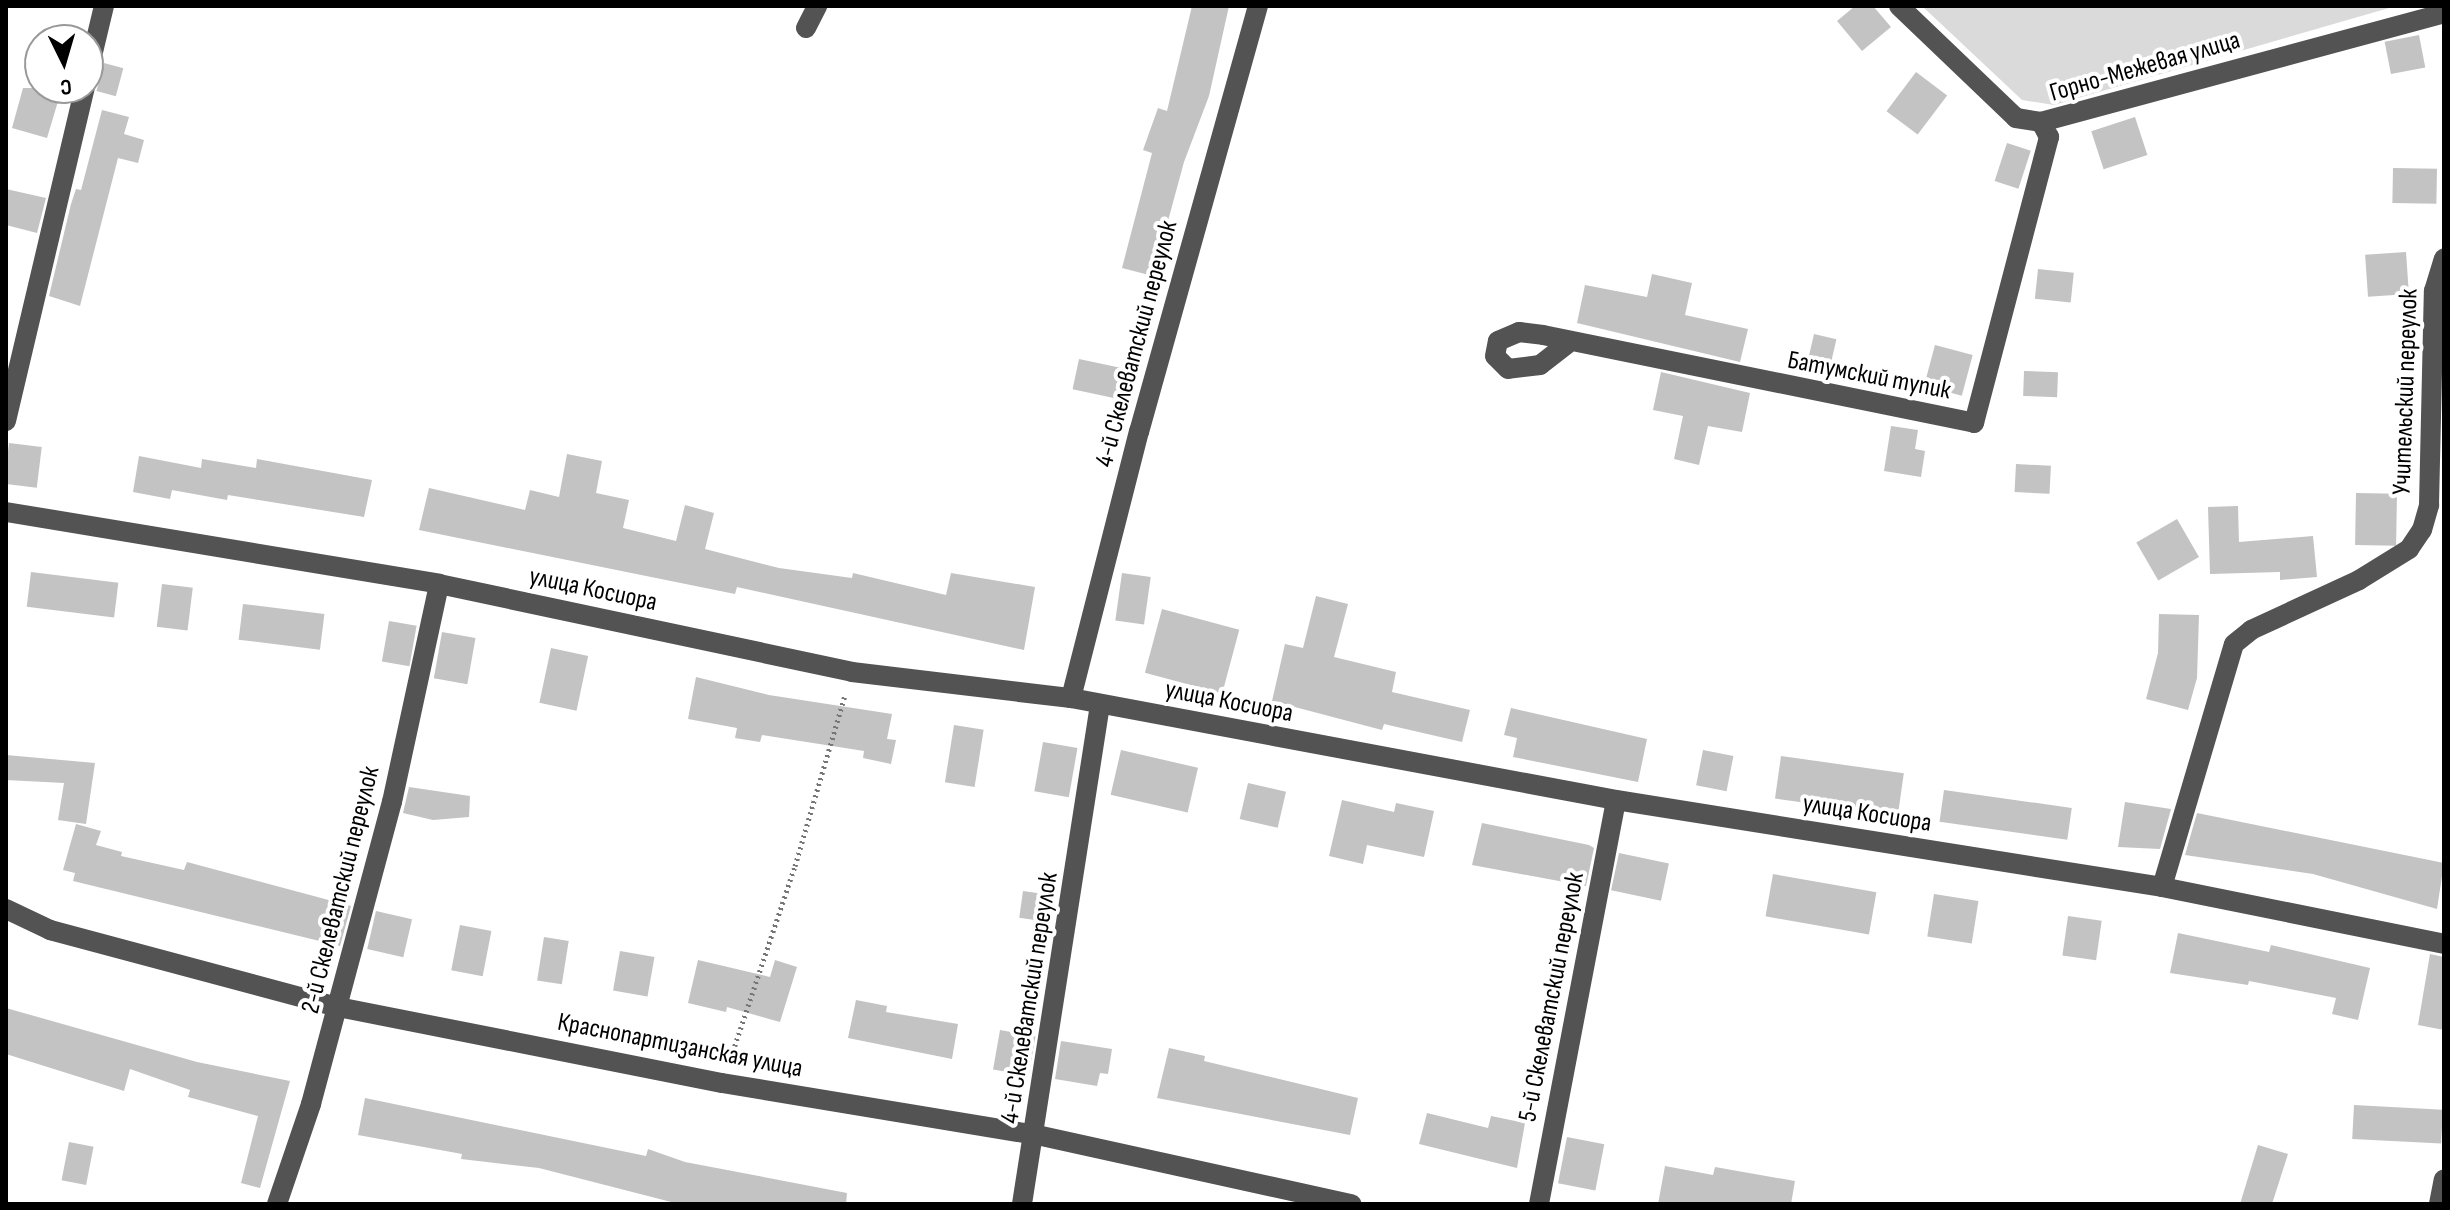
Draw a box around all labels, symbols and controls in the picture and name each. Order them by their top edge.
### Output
north arrow [24,24,104,104]
street label: Горно-Межевая улица [2046,25,2244,109]
text: С [59,72,73,100]
street label: 4-й Скелеватский переулок [1089,217,1185,471]
street label: Учительский переулок [2387,288,2425,496]
street label: Батумский тупик [1785,345,1953,407]
street label: улица Косиора [526,561,660,619]
street label: улица Косиора [1162,674,1296,730]
street label: 2-й Скелеватский переулок [295,763,387,1017]
street label: улица Косиора [1800,788,1934,840]
street label: 4-й Скелеватский переулок [995,870,1065,1126]
street label: 5-й Скелеватский переулок [1513,870,1591,1124]
street label: Краснопартизанская улица [555,1007,805,1085]

